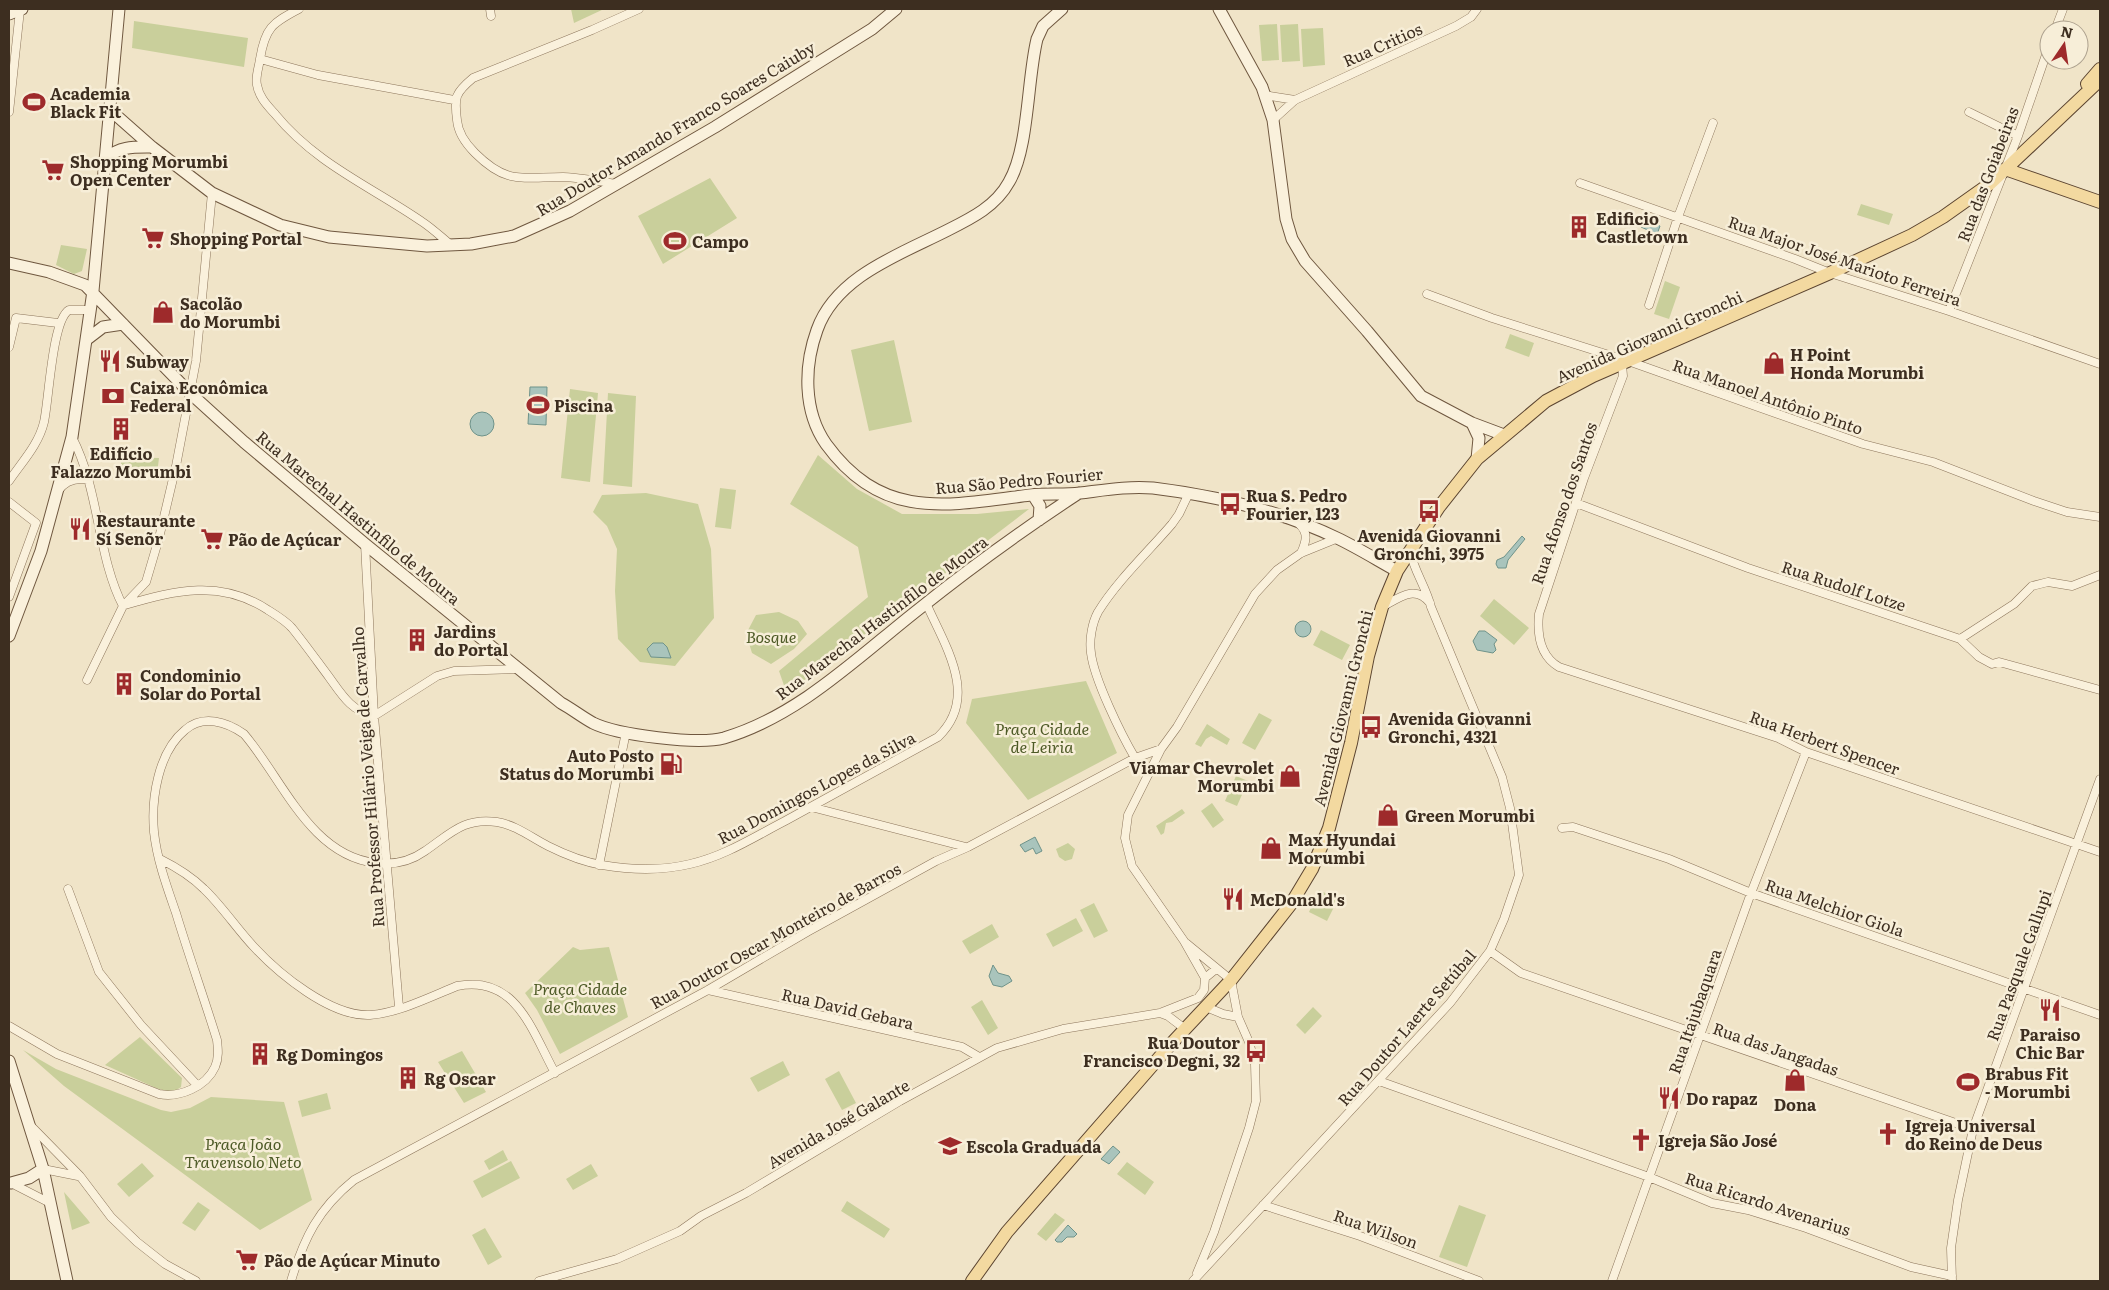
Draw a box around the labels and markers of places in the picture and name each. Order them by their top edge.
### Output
place label: Academia Black Fit [50,81,131,123]
sports icon: Academia Black Fit [21,89,47,115]
place label: Shopping Morumbi Open Center [70,149,228,191]
supermarket icon: Shopping Morumbi Open Center [40,157,66,183]
place label: Edificio Castletown [1596,206,1688,248]
building icon: Edificio Castletown [1566,214,1592,240]
supermarket icon: Shopping Portal [140,225,166,251]
place label: Shopping Portal [170,226,302,250]
sports icon: Campo [662,228,688,254]
place label: Campo [692,229,749,253]
place label: Sacolão do Morumbi [180,291,281,333]
shop icon: Sacolão do Morumbi [150,299,176,325]
place label: H Point Honda Morumbi [1790,342,1924,384]
restaurant icon: Subway [97,348,123,374]
place label: Subway [126,349,189,373]
shop icon: H Point Honda Morumbi [1761,350,1787,376]
place label: Caixa Econômica Federal [130,375,269,417]
bank icon: Caixa Econômica Federal [100,383,126,409]
sports icon: Piscina [525,392,551,418]
place label: Piscina [554,393,614,417]
building icon: Edifício Falazzo Morumbi [108,416,134,442]
place label: Edifício Falazzo Morumbi [51,441,192,483]
place label: Rua S. Pedro Fourier, 123 [1246,483,1347,525]
bus stop icon: Rua S. Pedro Fourier, 123 [1217,491,1243,517]
bus stop icon: Avenida Giovanni Gronchi, 3975 [1416,498,1442,524]
place label: Restaurante Sí Senõr [96,508,195,550]
restaurant icon: Restaurante Sí Senõr [67,516,93,542]
place label: Avenida Giovanni Gronchi, 3975 [1357,523,1501,565]
supermarket icon: Pão de Açúcar [199,526,225,552]
place label: Pão de Açúcar [228,527,342,551]
place label: Jardins do Portal [434,619,509,661]
building icon: Jardins do Portal [404,627,430,653]
place label: Condominio Solar do Portal [140,663,261,705]
building icon: Condominio Solar do Portal [111,671,137,697]
place label: Avenida Giovanni Gronchi, 4321 [1388,706,1532,748]
bus stop icon: Avenida Giovanni Gronchi, 4321 [1358,714,1384,740]
place label: Auto Posto Status do Morumbi [499,743,654,785]
fuel station icon: Auto Posto Status do Morumbi [658,751,684,777]
place label: Viamar Chevrolet Morumbi [1129,755,1274,797]
shop icon: Viamar Chevrolet Morumbi [1277,763,1303,789]
shop icon: Green Morumbi [1375,802,1401,828]
place label: Green Morumbi [1405,803,1535,827]
place label: Max Hyundai Morumbi [1288,827,1396,869]
shop icon: Max Hyundai Morumbi [1258,835,1284,861]
restaurant icon: McDonald's [1220,886,1246,912]
place label: McDonald's [1250,887,1345,911]
restaurant icon: Paraiso Chic Bar [2037,997,2063,1023]
place label: Paraiso Chic Bar [2016,1022,2085,1064]
place label: Rua Doutor Francisco Degni, 32 [1083,1030,1240,1072]
bus stop icon: Rua Doutor Francisco Degni, 32 [1243,1038,1269,1064]
building icon: Rg Domingos [247,1041,273,1067]
place label: Rg Domingos [276,1042,383,1066]
place label: Brabus Fit - Morumbi [1985,1061,2071,1103]
building icon: Rg Oscar [395,1065,421,1091]
place label: Rg Oscar [424,1066,496,1090]
shop icon: Dona [1782,1067,1808,1093]
sports icon: Brabus Fit - Morumbi [1955,1069,1981,1095]
restaurant icon: Do rapaz [1656,1085,1682,1111]
place label: Do rapaz [1686,1086,1758,1110]
place label: Dona [1774,1092,1817,1116]
place label: Igreja Universal do Reino de Deus [1905,1113,2042,1155]
church icon: Igreja Universal do Reino de Deus [1875,1121,1901,1147]
church icon: Igreja São José [1628,1127,1654,1153]
place label: Igreja São José [1658,1128,1777,1152]
school or university icon: Escola Graduada [937,1133,963,1159]
place label: Escola Graduada [966,1134,1102,1158]
supermarket icon: Pão de Açúcar Minuto [234,1247,260,1273]
place label: Pão de Açúcar Minuto [264,1248,440,1272]

